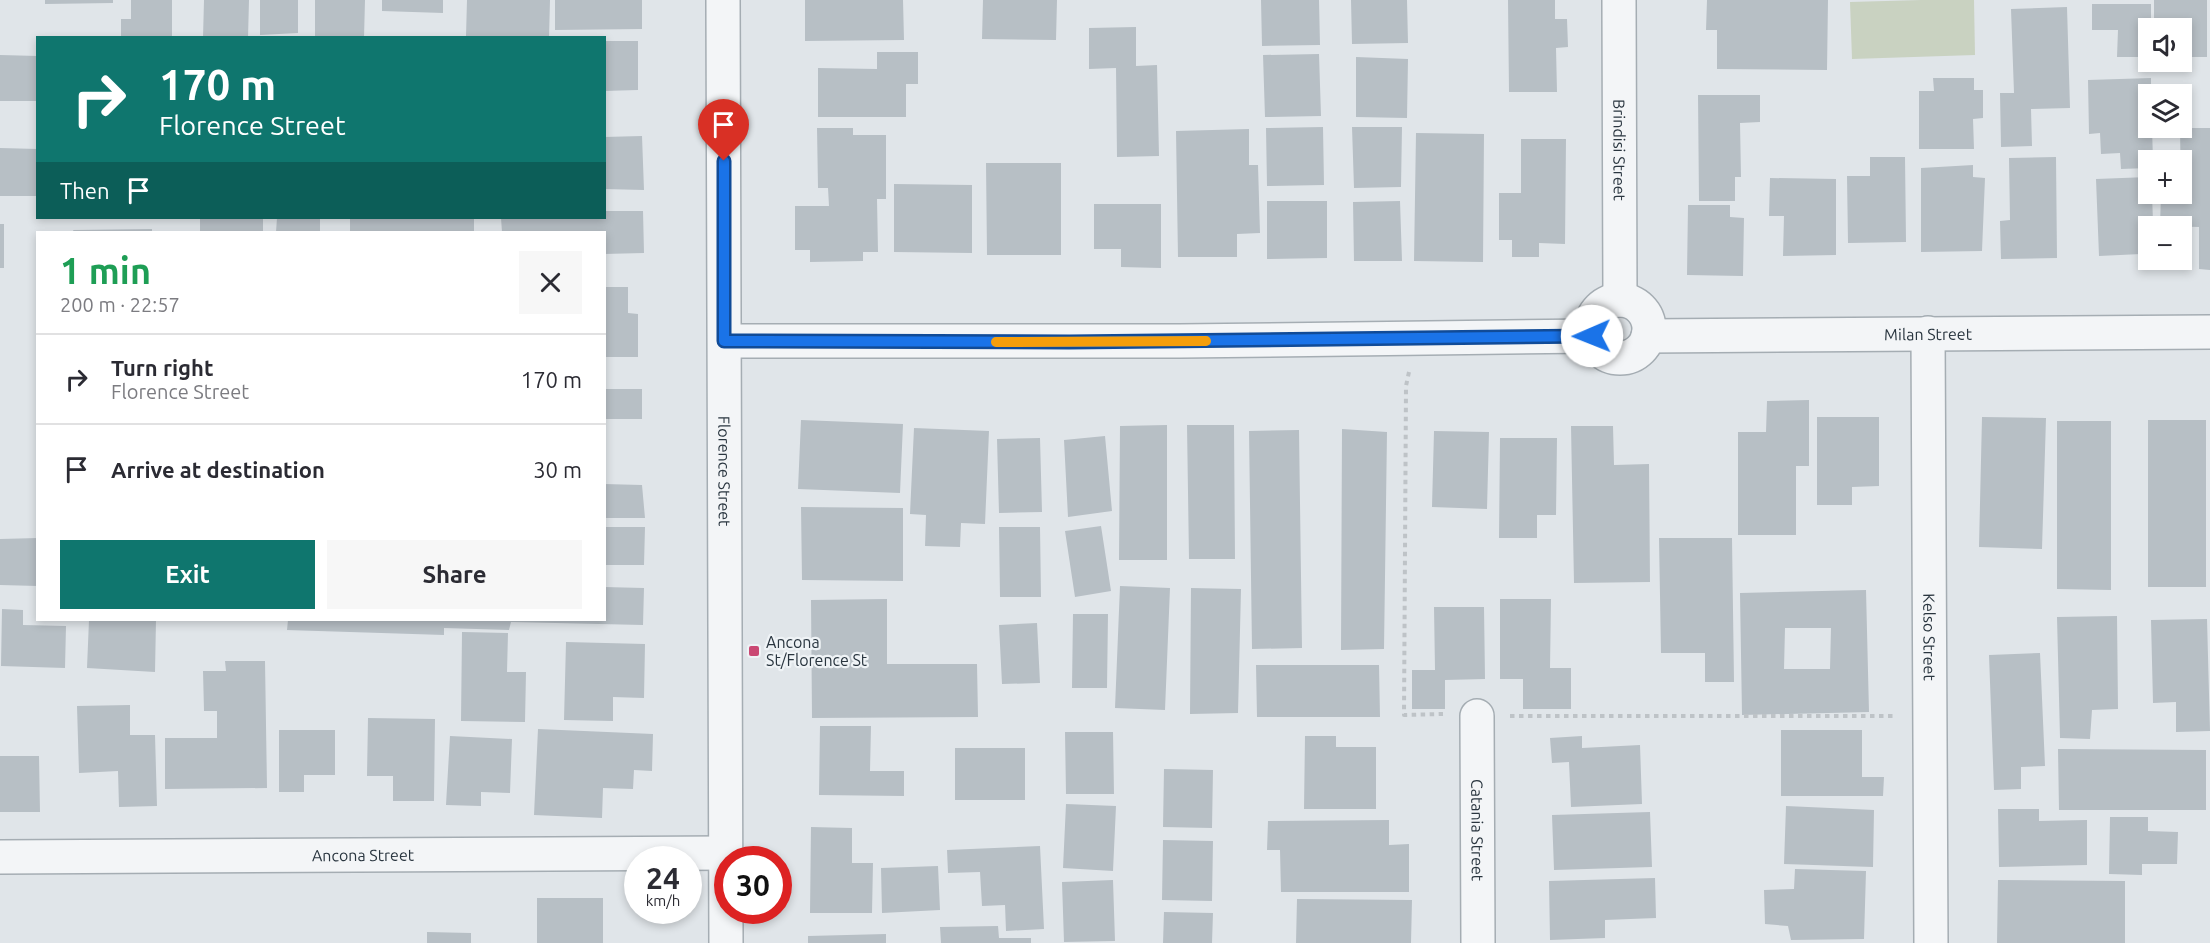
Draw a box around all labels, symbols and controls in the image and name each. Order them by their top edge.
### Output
map controls [2138,18,2192,270]
button: sound [2138,18,2192,72]
icon: right [60,60,138,138]
text: 170 m [159,61,276,108]
button: layers [2138,84,2192,138]
pin [698,99,749,161]
street label: Brindisi Street [1610,99,1629,202]
icon: arrive [707,108,740,141]
text: Florence Street [159,110,346,140]
button: + [2138,150,2192,204]
icon: arrive [122,174,155,207]
text: Then [60,178,110,203]
button: − [2138,216,2192,270]
text: 1 min [60,250,151,291]
button: close [519,251,582,314]
text: 200 m · 22:57 [60,293,180,316]
position arrow [1560,304,1624,368]
street label: Milan Street [1884,325,1973,343]
text: Turn right [111,355,213,380]
icon: right [60,363,93,396]
text: 170 m [521,367,582,392]
text: Florence Street [111,380,249,403]
street label: Florence Street [715,416,734,527]
icon: arrive [60,453,93,486]
text: Arrive at destination [111,457,325,482]
text: 30 m [533,457,582,482]
button: Exit [60,540,315,609]
button: Share [327,540,582,609]
street label: Kelso Street [1920,593,1939,681]
place label: Ancona St/Florence St [766,633,868,669]
marker: Ancona St/Florence St [747,644,761,658]
street label: Catania Street [1468,779,1487,882]
street label: Ancona Street [312,846,415,864]
speed limit sign: 30 [714,846,792,924]
text: 24 [646,861,680,895]
text: km/h [646,892,680,909]

